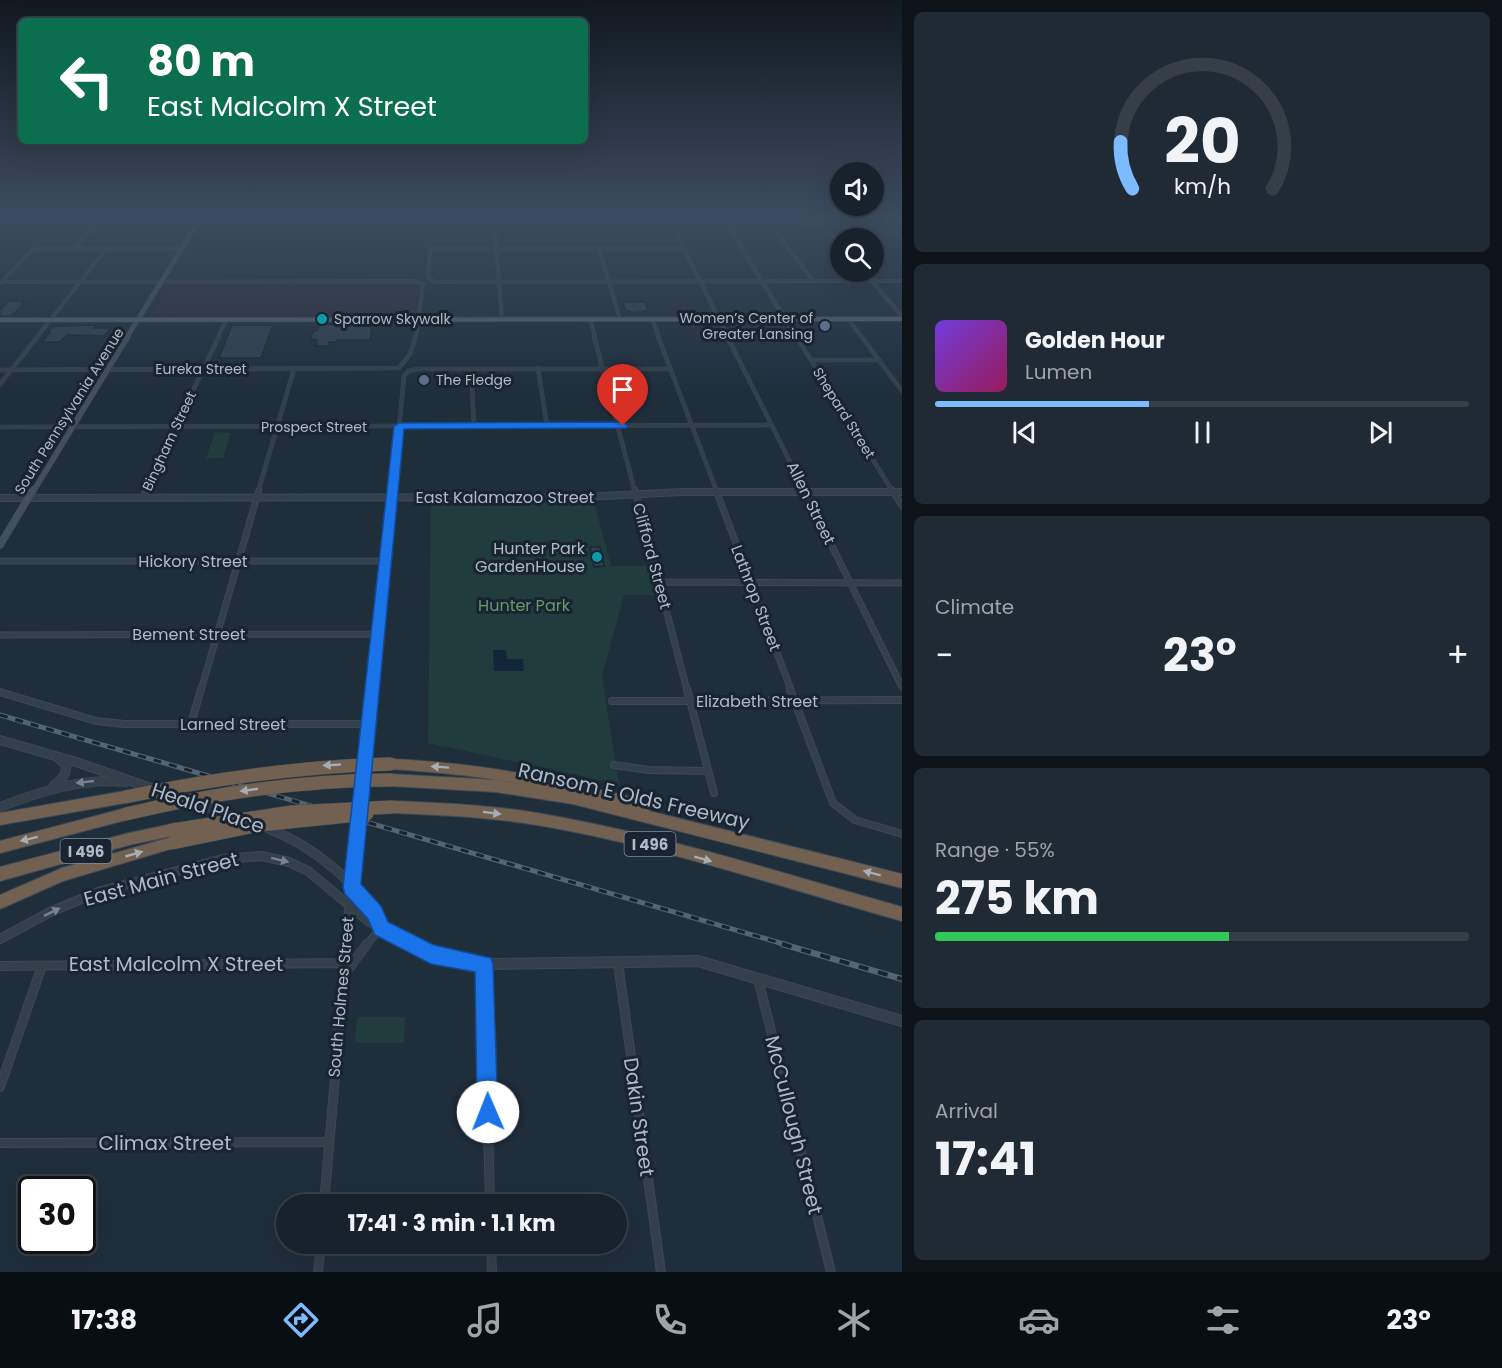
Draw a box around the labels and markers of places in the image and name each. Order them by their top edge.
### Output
place label: Women’s Center of Greater Lansing [679,308,813,344]
place label: Sparrow Skywalk [334,309,451,329]
marker: Sparrow Skywalk [315,312,329,326]
marker: Women’s Center of Greater Lansing [818,319,832,333]
pin [597,364,648,426]
place label: The Fledge [436,370,512,390]
marker: The Fledge [417,373,431,387]
place label: Hunter Park GardenHouse [475,537,586,578]
marker: Hunter Park GardenHouse [590,550,604,564]

